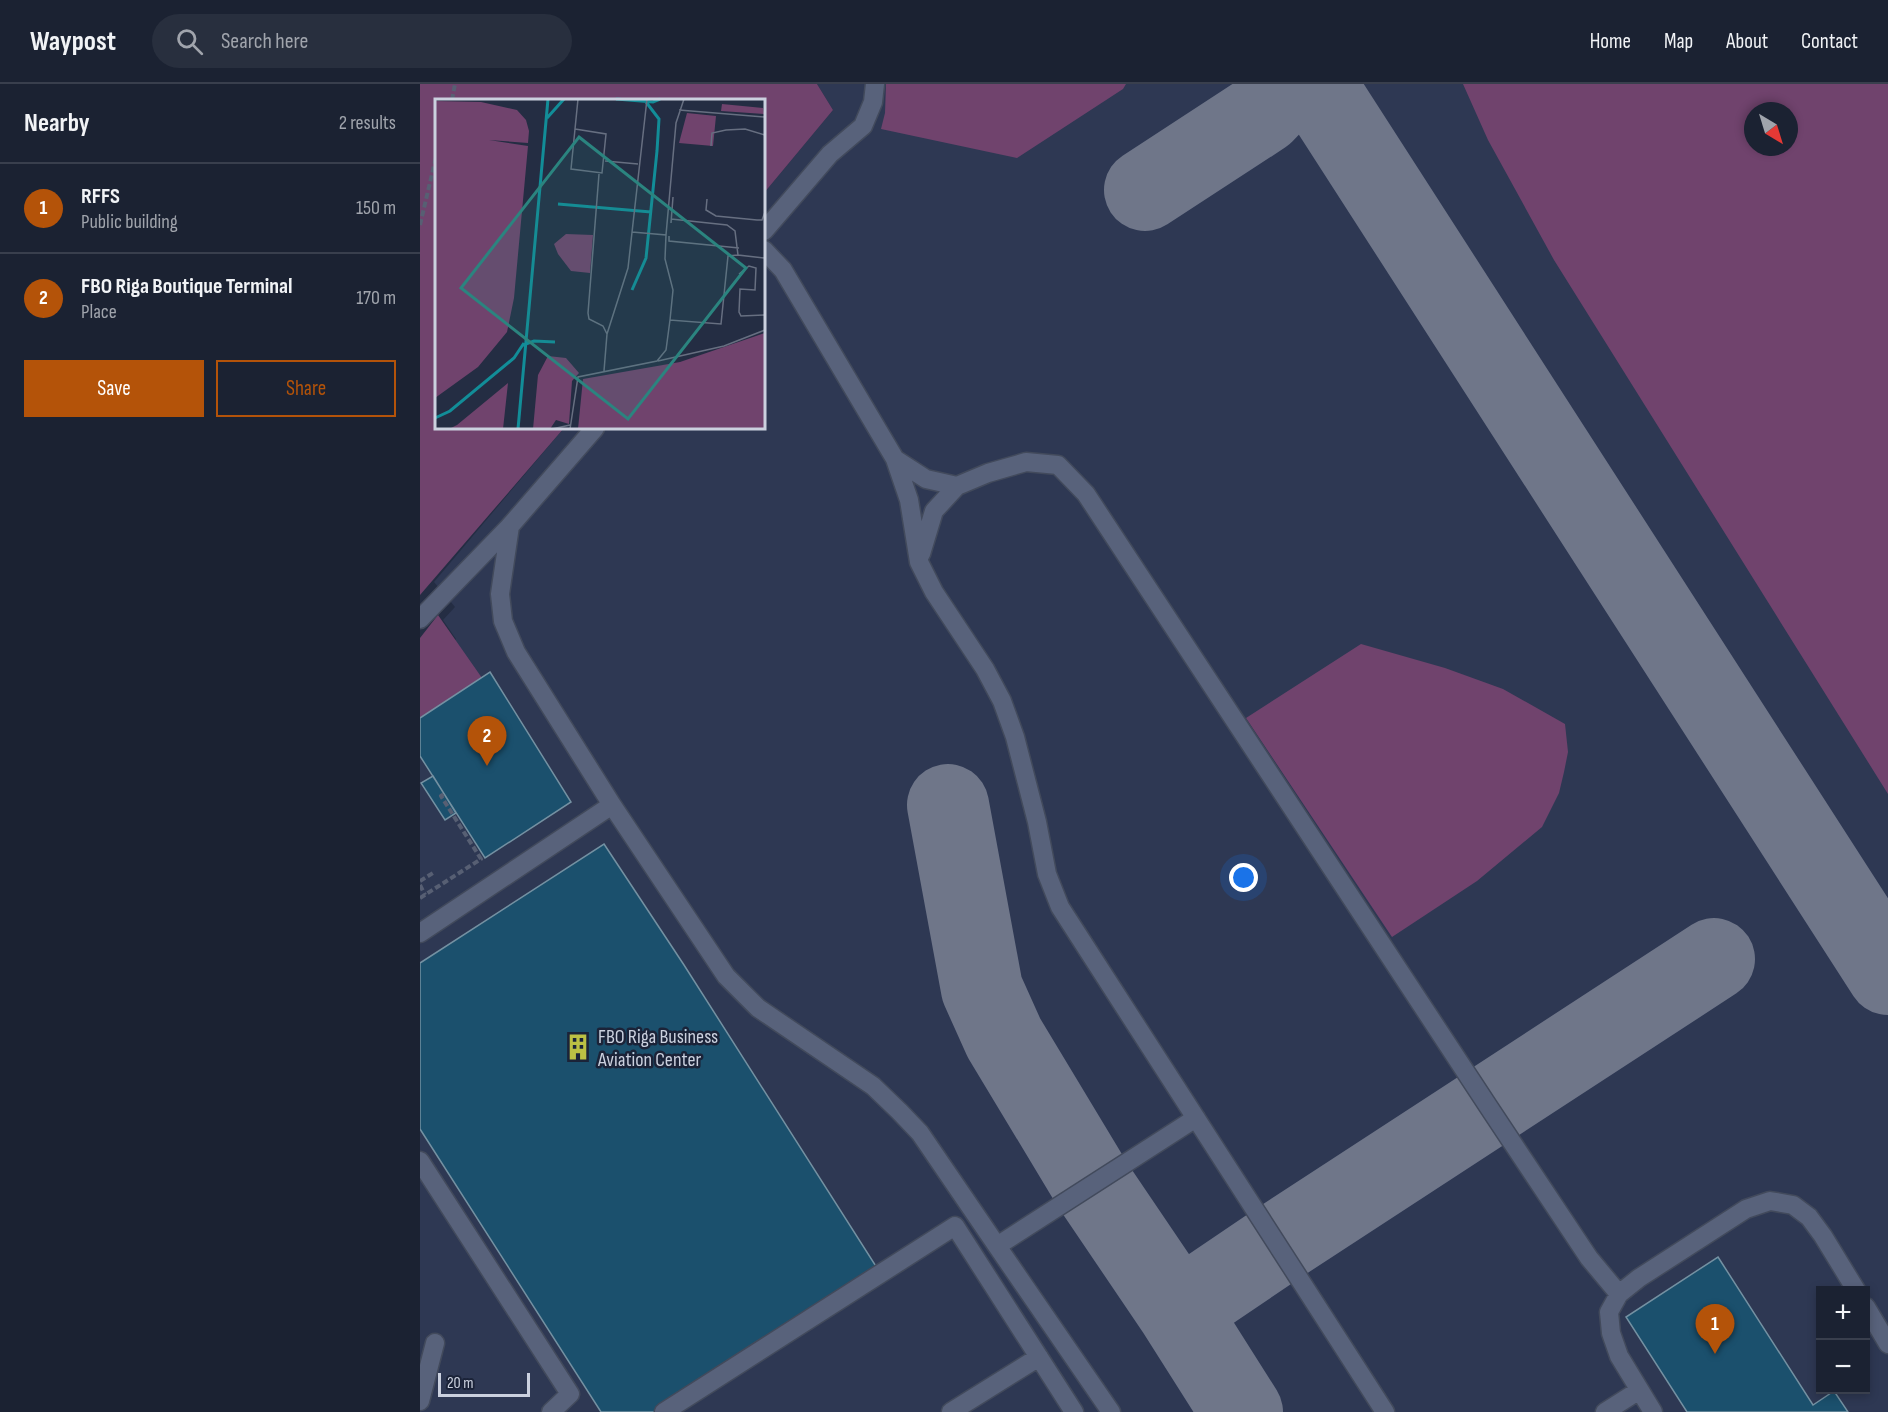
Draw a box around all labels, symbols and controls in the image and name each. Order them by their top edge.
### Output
search box [152,14,572,68]
text: Waypost [30,25,116,58]
icon: search [173,25,206,58]
text: Search here [221,28,308,55]
text: Home [1590,29,1631,54]
text: Map [1664,29,1693,54]
text: About [1726,29,1768,54]
text: Contact [1801,29,1858,54]
inset map [435,99,765,429]
north arrow [1744,102,1798,156]
text: Nearby [24,108,90,139]
text: 2 results [339,111,396,135]
text: RFFS [81,183,120,210]
text: 1 [40,196,47,220]
text: 150 m [356,196,396,220]
text: Public building [81,210,178,234]
text: FBO Riga Boutique Terminal [81,273,292,300]
text: 2 [39,286,48,310]
text: 170 m [356,286,396,310]
text: Place [81,300,117,324]
button: Save [24,360,204,417]
button: Share [216,360,396,417]
pin: 2 [468,716,506,766]
your location [1229,863,1258,892]
place label: FBO Riga Business Aviation Center [597,1025,718,1072]
building icon: FBO Riga Business Aviation Center [563,1032,593,1062]
map controls [1816,1286,1870,1394]
button: + [1816,1286,1870,1340]
pin: 1 [1696,1304,1734,1354]
button: − [1816,1340,1870,1394]
scale bar [438,1370,530,1398]
text: 20 m [447,1374,474,1393]

